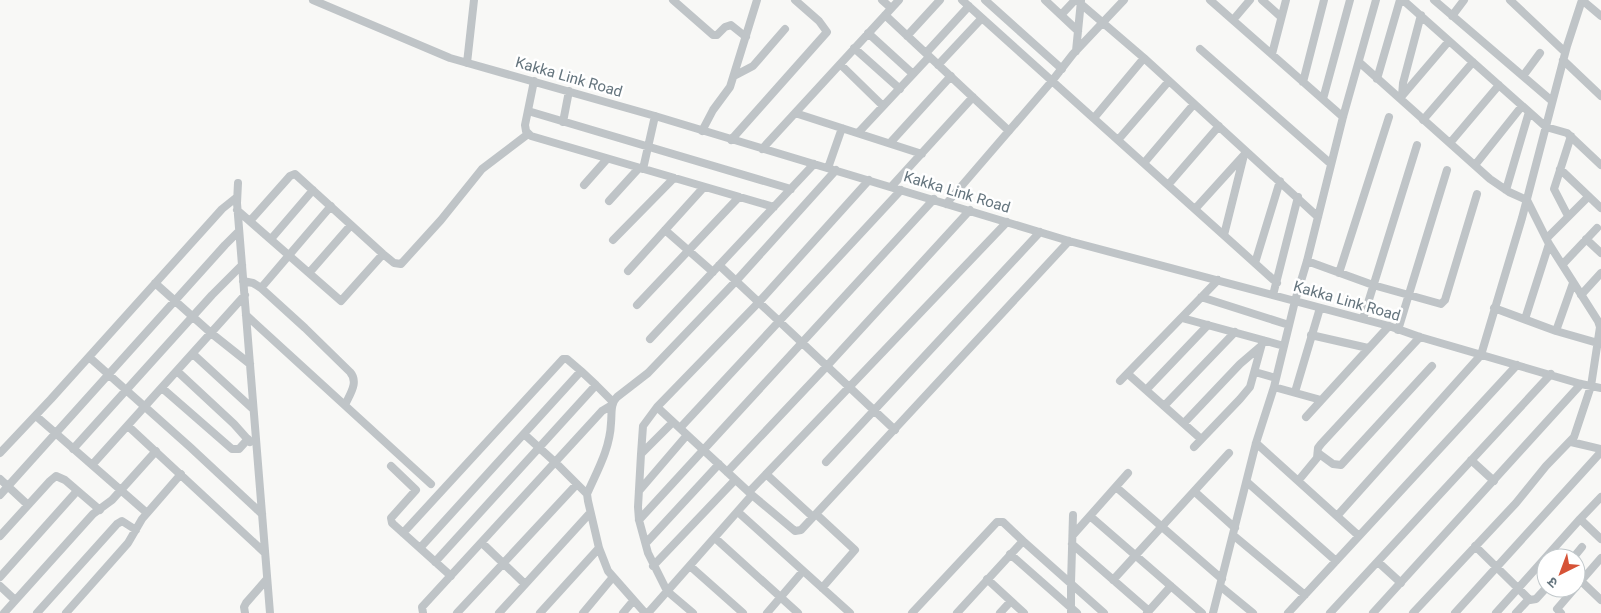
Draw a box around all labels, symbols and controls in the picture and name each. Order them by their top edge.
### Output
street label: Kakka Link Road [513,53,625,101]
street label: Kakka Link Road [902,167,1012,217]
street label: Kakka Link Road [1291,277,1403,325]
north arrow [1536,548,1586,598]
text: उ [1543,573,1561,591]

